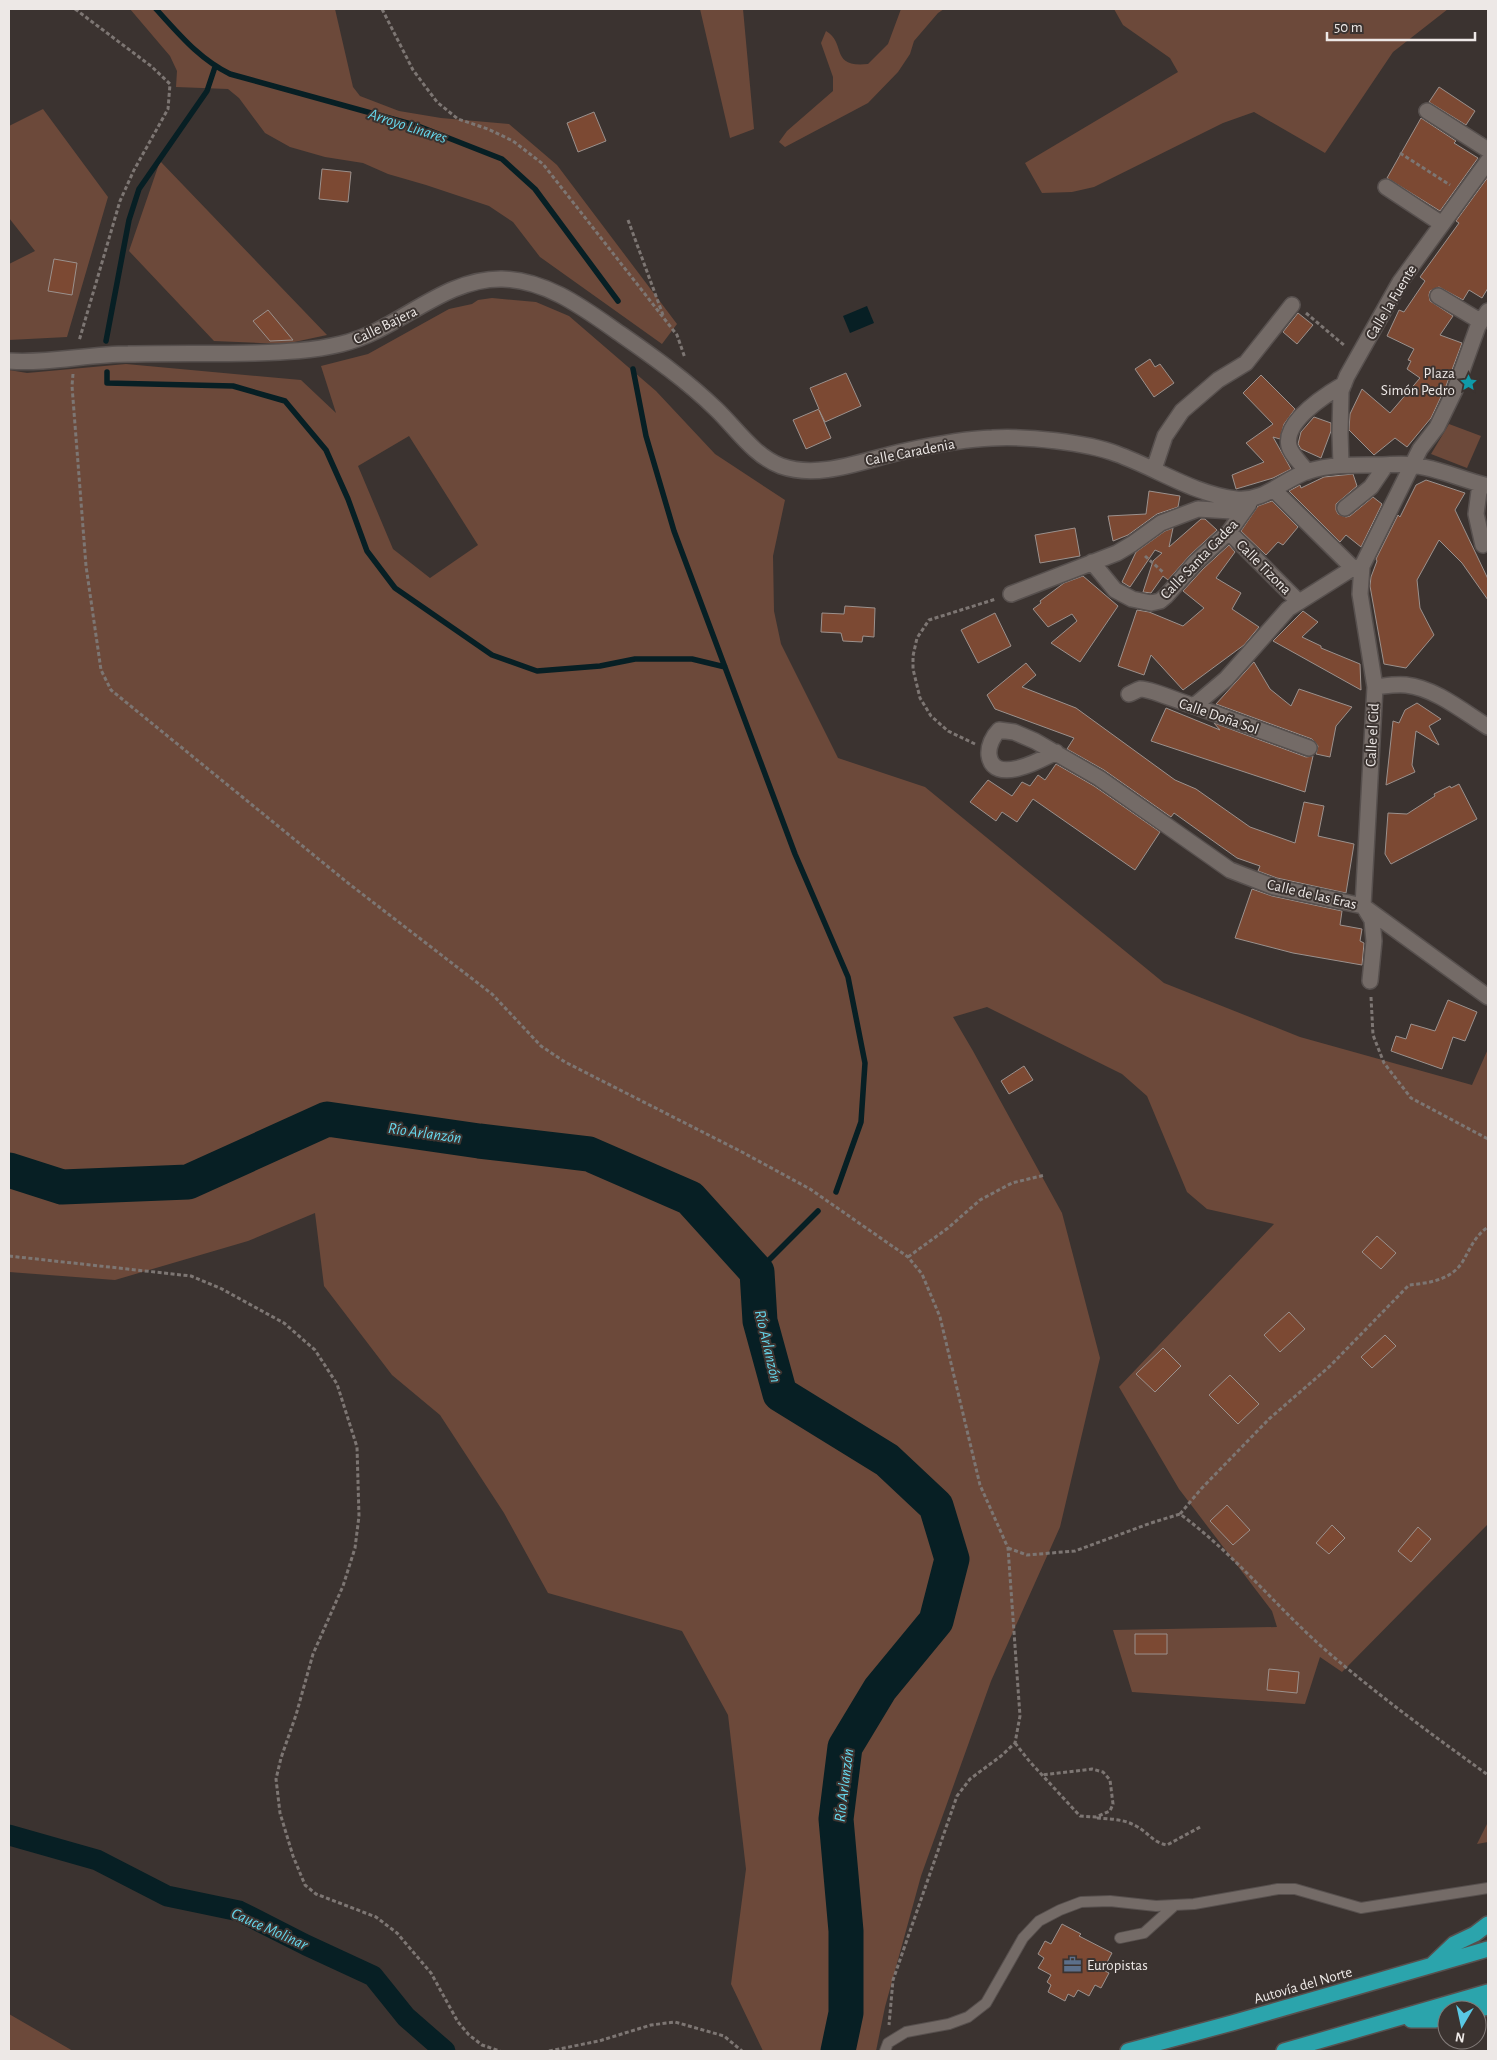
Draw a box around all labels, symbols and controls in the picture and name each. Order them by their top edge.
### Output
scale bar [1327,10,1474,42]
text: 50 m [1334,20,1363,35]
water label: Arroyo Linares [366,105,449,146]
street label: Calle la Fuente [1363,262,1420,342]
street label: Calle Bajera [351,304,420,347]
place label: Plaza Simón Pedro [1381,366,1455,398]
place icon: Plaza Simón Pedro [1459,372,1479,392]
street label: Calle Caradenia [864,436,956,469]
street label: Calle Santa Gadea [1158,517,1241,602]
street label: Calle Tizona [1233,537,1294,598]
street label: Calle Doña Sol [1177,696,1261,737]
street label: Calle el Cid [1363,703,1382,767]
street label: Calle de las Eras [1266,877,1358,912]
water label: Río Arlanzón [387,1120,463,1146]
water label: Río Arlanzón [752,1308,784,1384]
water label: Río Arlanzón [832,1747,856,1823]
water label: Cauce Molinar [229,1905,311,1953]
office icon: Europistas [1063,1955,1083,1975]
place label: Europistas [1087,1958,1148,1973]
street label: Autovía del Norte [1252,1964,1354,2007]
north arrow [1437,2000,1487,2050]
text: N [1454,2029,1466,2045]

